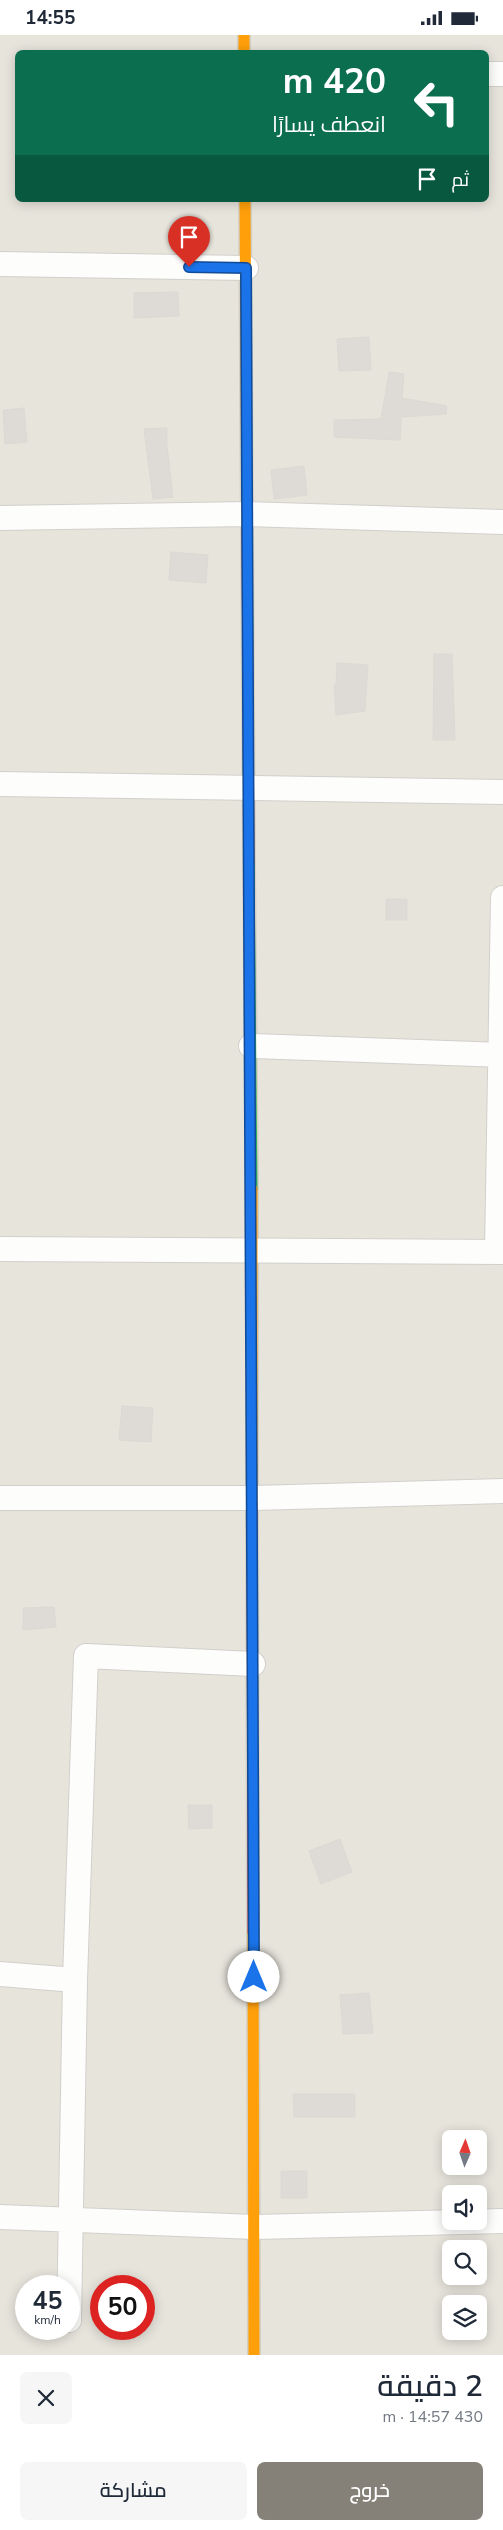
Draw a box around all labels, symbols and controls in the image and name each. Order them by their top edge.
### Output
text: 14:55 [25,5,75,31]
text: 420 m [283,58,386,105]
icon: left [404,70,469,135]
text: انعطف يسارًا [272,110,386,140]
icon: arrive [413,165,441,193]
text: ثم [451,167,469,193]
pin [168,216,210,267]
icon: arrive [175,223,203,251]
position arrow [227,1950,279,2002]
north arrow [442,2130,488,2175]
map controls [442,2130,487,2340]
button: sound [442,2185,487,2230]
button: search [442,2240,487,2285]
speed limit sign: 50 [90,2275,155,2340]
text: 45 [32,2284,63,2318]
button: layers [442,2295,487,2340]
text: km/h [34,2312,61,2328]
text: 2 دقيقة [377,2366,483,2407]
button: close [20,2372,72,2424]
text: 430 m · 14:57 [382,2406,483,2428]
button: مشاركة [20,2462,247,2520]
button: خروج [257,2462,483,2520]

